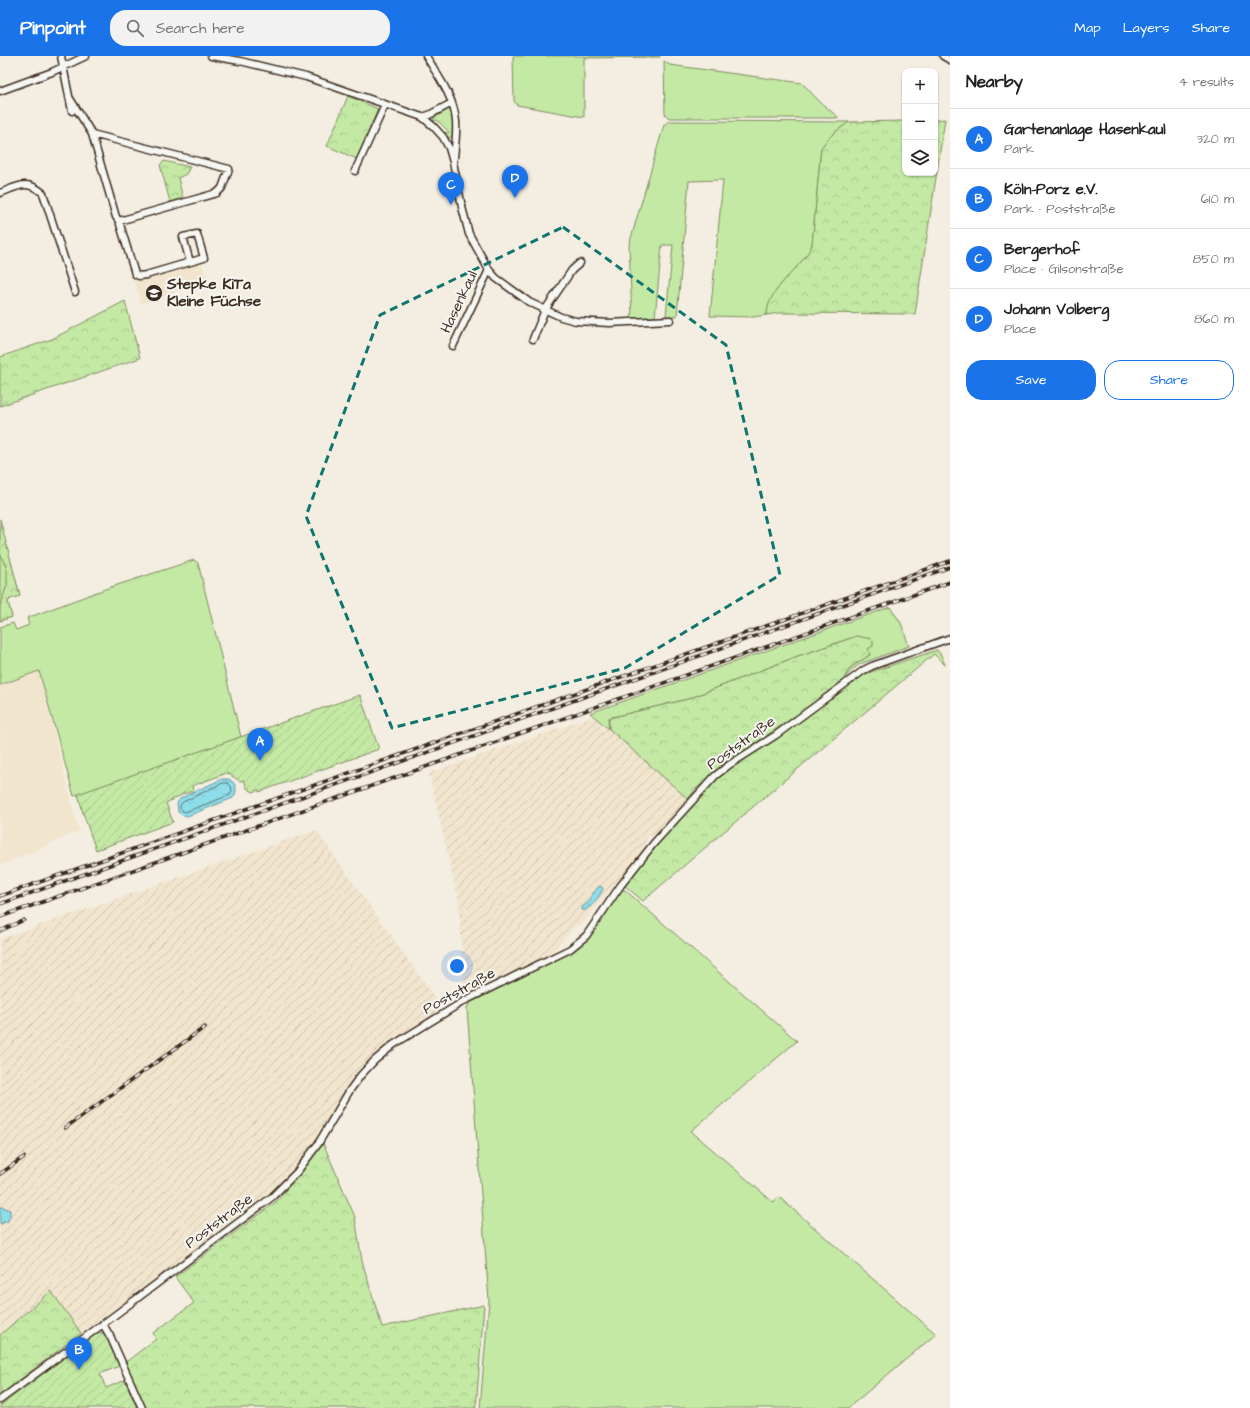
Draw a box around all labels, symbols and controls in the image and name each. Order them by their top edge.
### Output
search box [110,10,390,46]
text: Pinpoint [20,15,86,42]
icon: search [124,17,146,39]
text: Search here [156,18,244,39]
text: Map [1074,18,1101,38]
text: Layers [1123,18,1170,38]
text: Share [1192,18,1230,38]
map controls [902,68,938,176]
button: + [902,68,938,104]
text: Nearby [966,70,1023,94]
text: 4 results [1179,73,1234,91]
button: − [902,104,938,140]
text: Gartenanlage Hasenkaul [1004,119,1166,140]
text: A [975,130,983,148]
text: 320 m [1196,130,1234,148]
button: layers [902,140,938,176]
text: Park [1004,140,1034,158]
pin: D [502,165,528,198]
pin: C [438,172,464,205]
text: Köln-Porz e.V. [1004,179,1098,200]
text: B [974,190,984,208]
text: 610 m [1201,190,1234,208]
text: Park · Poststraße [1004,200,1116,218]
text: Bergerhof [1004,239,1080,260]
text: C [974,250,984,268]
text: 850 m [1193,250,1234,268]
text: Place · Gilsonstraße [1004,260,1124,278]
street label: Hasenkaul [435,267,483,337]
place label: Stepke KiTa Kleine Füchse [166,274,261,312]
school or university icon: Stepke KiTa Kleine Füchse [144,283,164,303]
text: Johann Volberg [1004,299,1109,320]
text: D [975,310,983,328]
text: 860 m [1194,310,1234,328]
text: Place [1004,320,1036,338]
button: Save [966,360,1096,400]
button: Share [1104,360,1234,400]
street label: Poststraße [703,711,779,775]
pin: A [247,728,273,761]
your location [447,956,467,976]
street label: Poststraße [419,962,499,1020]
street label: Poststraße [181,1189,257,1253]
pin: B [66,1337,92,1370]

